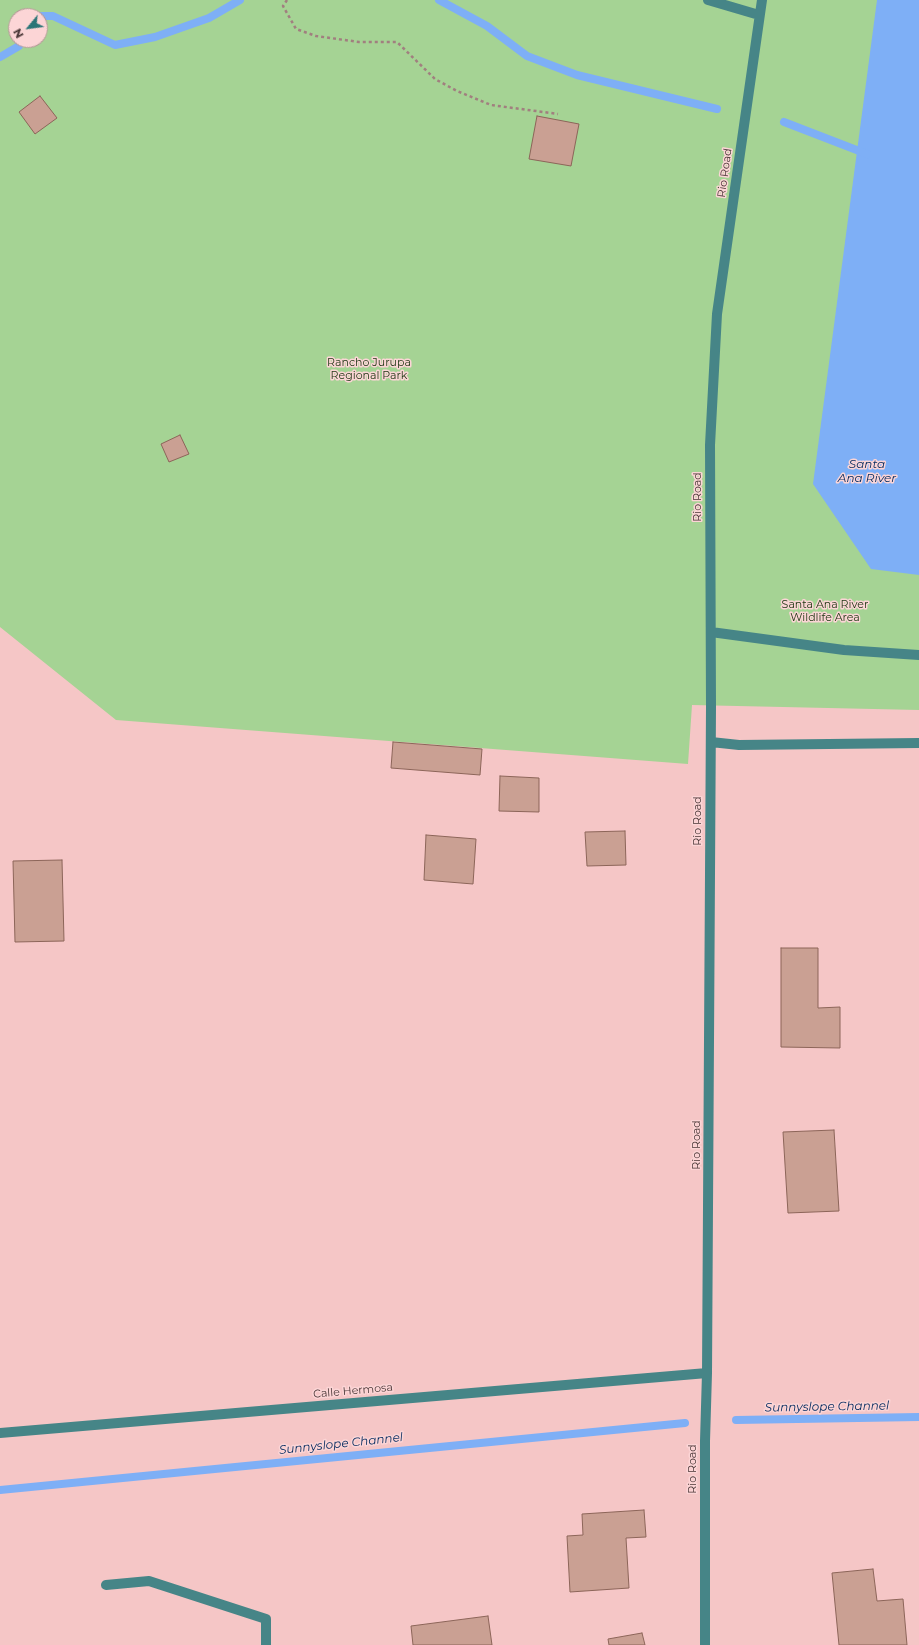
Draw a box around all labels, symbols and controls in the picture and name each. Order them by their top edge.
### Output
north arrow [8,8,48,48]
text: N [10,26,27,41]
street label: Rio Road [715,148,735,198]
park label: Rancho Jurupa Regional Park [327,356,411,382]
water label: Santa Ana River [838,457,896,485]
street label: Rio Road [691,472,705,522]
park label: Santa Ana River Wildlife Area [782,598,868,624]
street label: Rio Road [691,796,705,846]
street label: Rio Road [690,1120,704,1170]
street label: Calle Hermosa [313,1381,393,1401]
water label: Sunnyslope Channel [765,1399,889,1415]
water label: Sunnyslope Channel [278,1430,404,1458]
street label: Rio Road [686,1444,700,1494]

